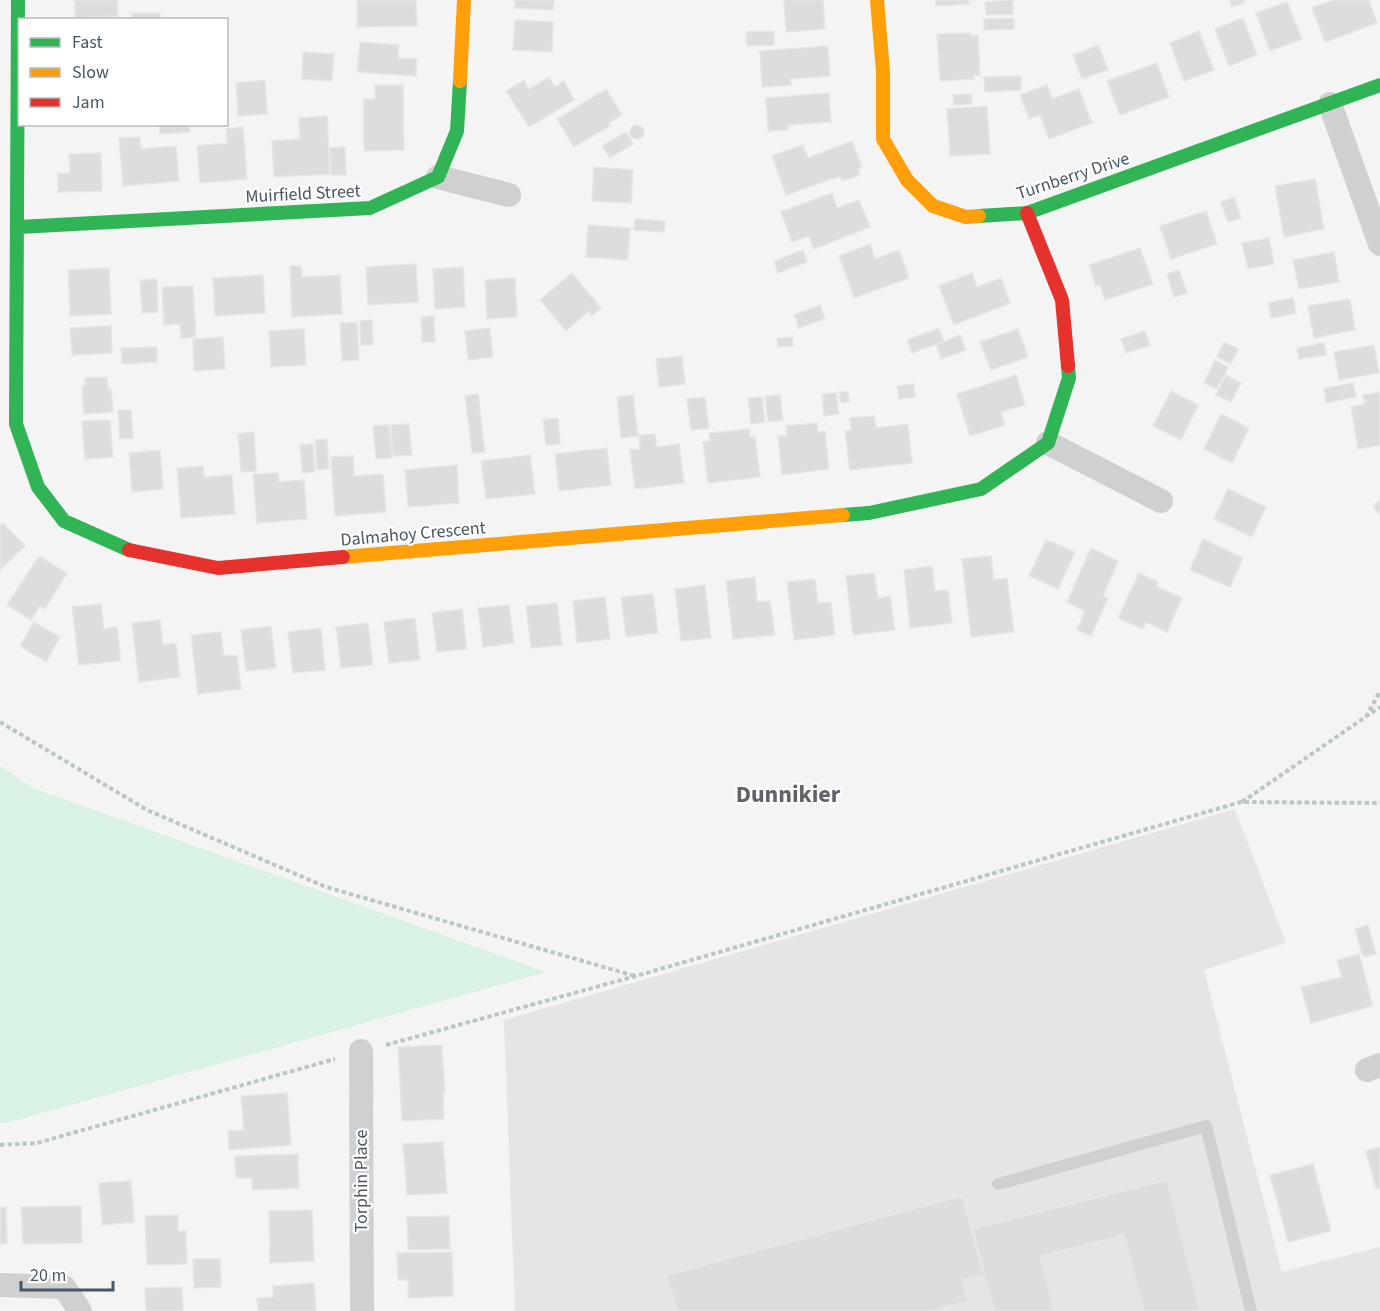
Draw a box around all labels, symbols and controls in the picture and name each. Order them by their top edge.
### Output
legend [18,18,228,126]
text: Fast [72,30,103,55]
text: Slow [72,60,109,85]
text: Jam [72,90,105,115]
street label: Turnberry Drive [1013,146,1133,206]
street label: Muirfield Street [245,178,361,210]
street label: Dalmahoy Crescent [339,515,487,553]
district label: Dunnikier [736,777,841,812]
street label: Torphin Place [349,1130,374,1232]
scale bar [21,1254,112,1292]
text: 20 m [30,1263,66,1288]

